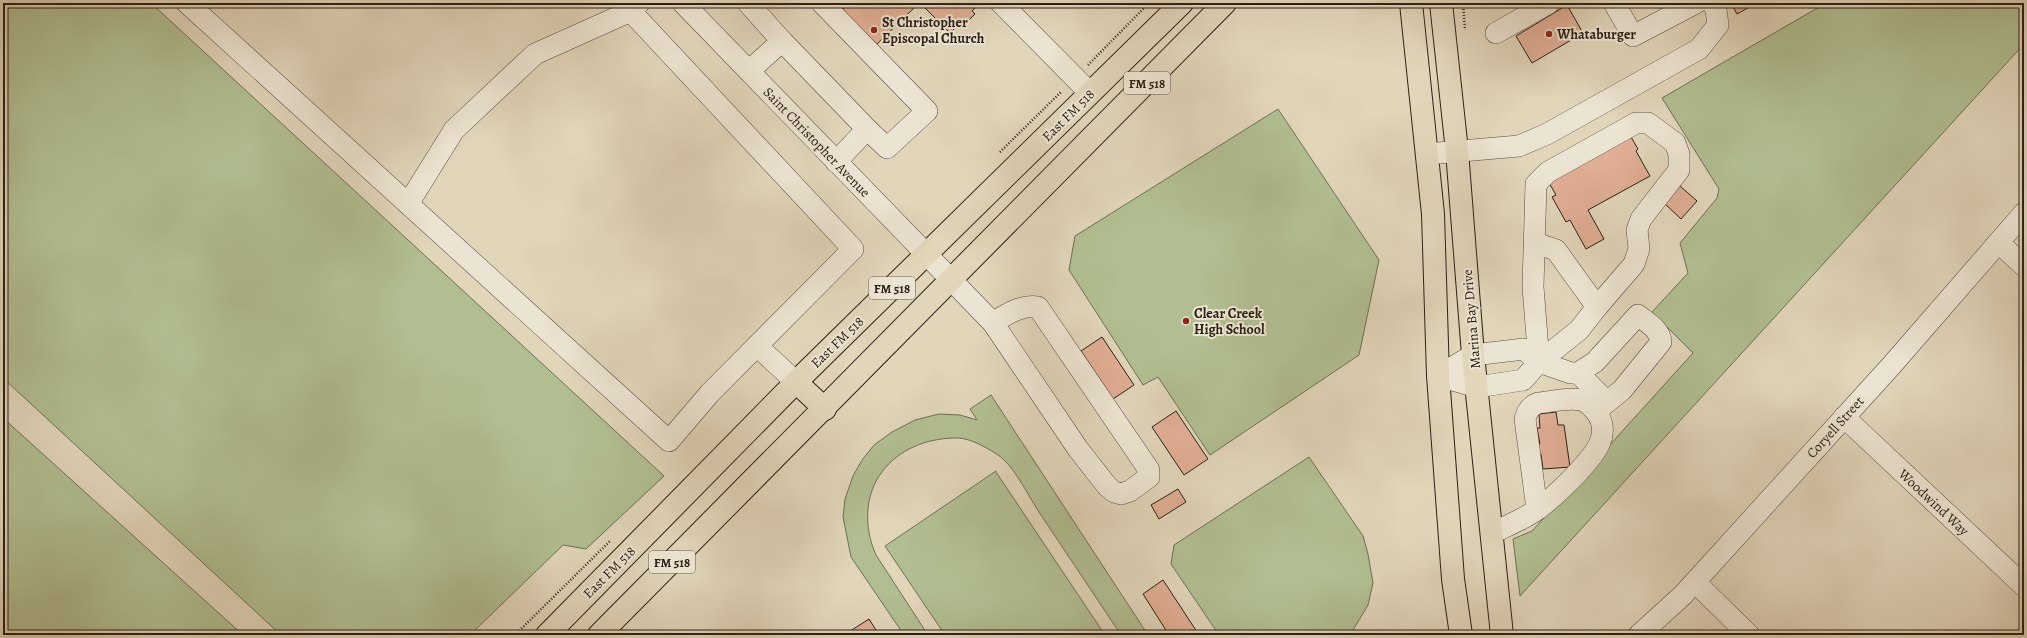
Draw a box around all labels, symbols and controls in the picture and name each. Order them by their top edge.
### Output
place label: St Christopher Episcopal Church [882,13,985,48]
marker: St Christopher Episcopal Church [869,25,879,35]
place label: Whataburger [1556,25,1636,44]
marker: Whataburger [1544,29,1554,39]
road number: FM 518 [1124,72,1170,94]
street label: Saint Christopher Avenue [759,83,874,202]
street label: East FM 518 [1038,85,1099,146]
street label: Marina Bay Drive [1458,269,1485,369]
road number: FM 518 [869,277,915,299]
place label: Clear Creek High School [1194,304,1265,339]
street label: East FM 518 [807,312,868,372]
marker: Clear Creek High School [1181,316,1191,326]
street label: Coryell Street [1802,392,1869,462]
street label: Woodwind Way [1894,464,1973,540]
street label: East FM 518 [579,542,640,603]
road number: FM 518 [649,551,695,573]

